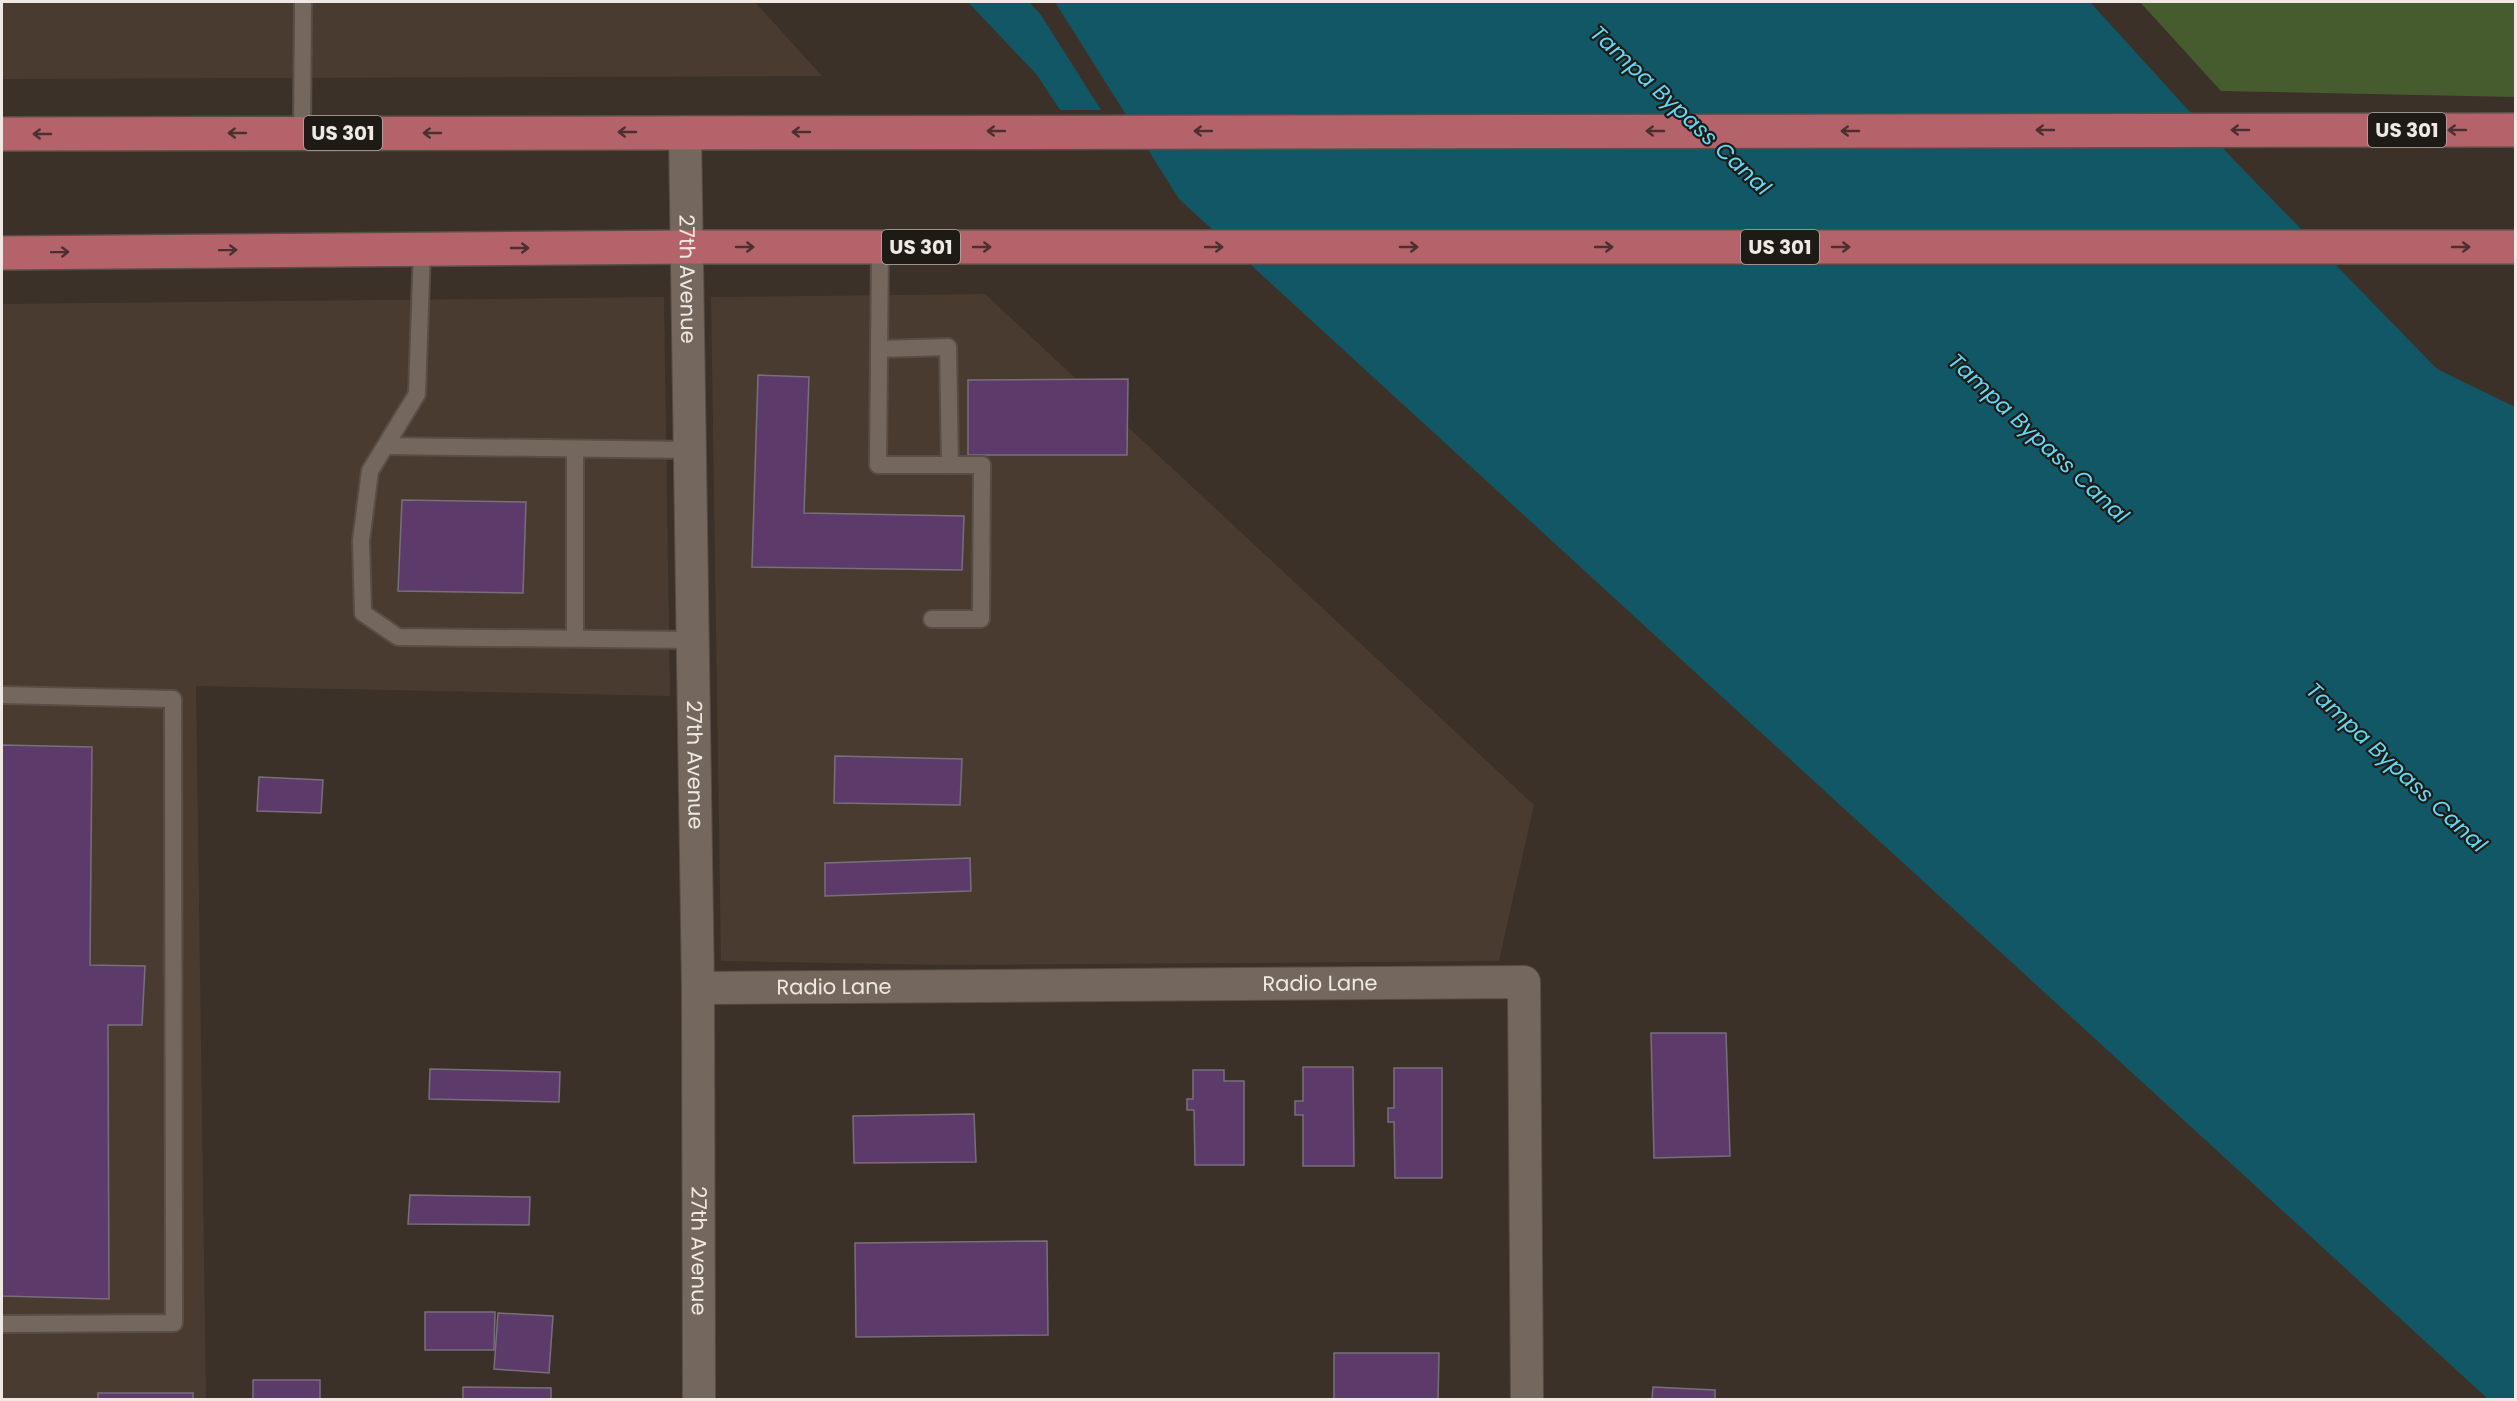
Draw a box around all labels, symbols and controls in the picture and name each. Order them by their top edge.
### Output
water label: Tampa Bypass Canal [1583,18,1778,203]
road number: US 301 [2368,113,2446,147]
road number: US 301 [304,116,382,150]
one-way arrow [2035,124,2055,136]
one-way arrow [2230,124,2250,136]
one-way arrow [2448,124,2468,136]
one-way arrow [986,125,1006,137]
one-way arrow [1194,125,1214,137]
one-way arrow [1645,125,1665,137]
one-way arrow [1840,125,1860,137]
one-way arrow [617,126,637,138]
one-way arrow [791,126,811,138]
one-way arrow [227,127,247,139]
one-way arrow [422,127,442,139]
one-way arrow [32,128,52,140]
street label: 27th Avenue [672,214,703,344]
road number: US 301 [882,230,960,264]
road number: US 301 [1741,230,1819,264]
one-way arrow [735,241,755,253]
one-way arrow [972,241,992,253]
one-way arrow [1203,241,1223,253]
one-way arrow [1398,241,1418,253]
one-way arrow [1593,241,1613,253]
one-way arrow [1830,241,1850,253]
one-way arrow [2450,241,2470,253]
one-way arrow [509,242,529,254]
one-way arrow [218,244,238,256]
one-way arrow [49,246,69,258]
water label: Tampa Bypass Canal [1941,346,2136,531]
water label: Tampa Bypass Canal [2299,675,2494,860]
street label: 27th Avenue [680,700,711,830]
street label: Radio Lane [1262,968,1378,998]
street label: Radio Lane [776,972,892,1001]
street label: 27th Avenue [684,1186,714,1316]

